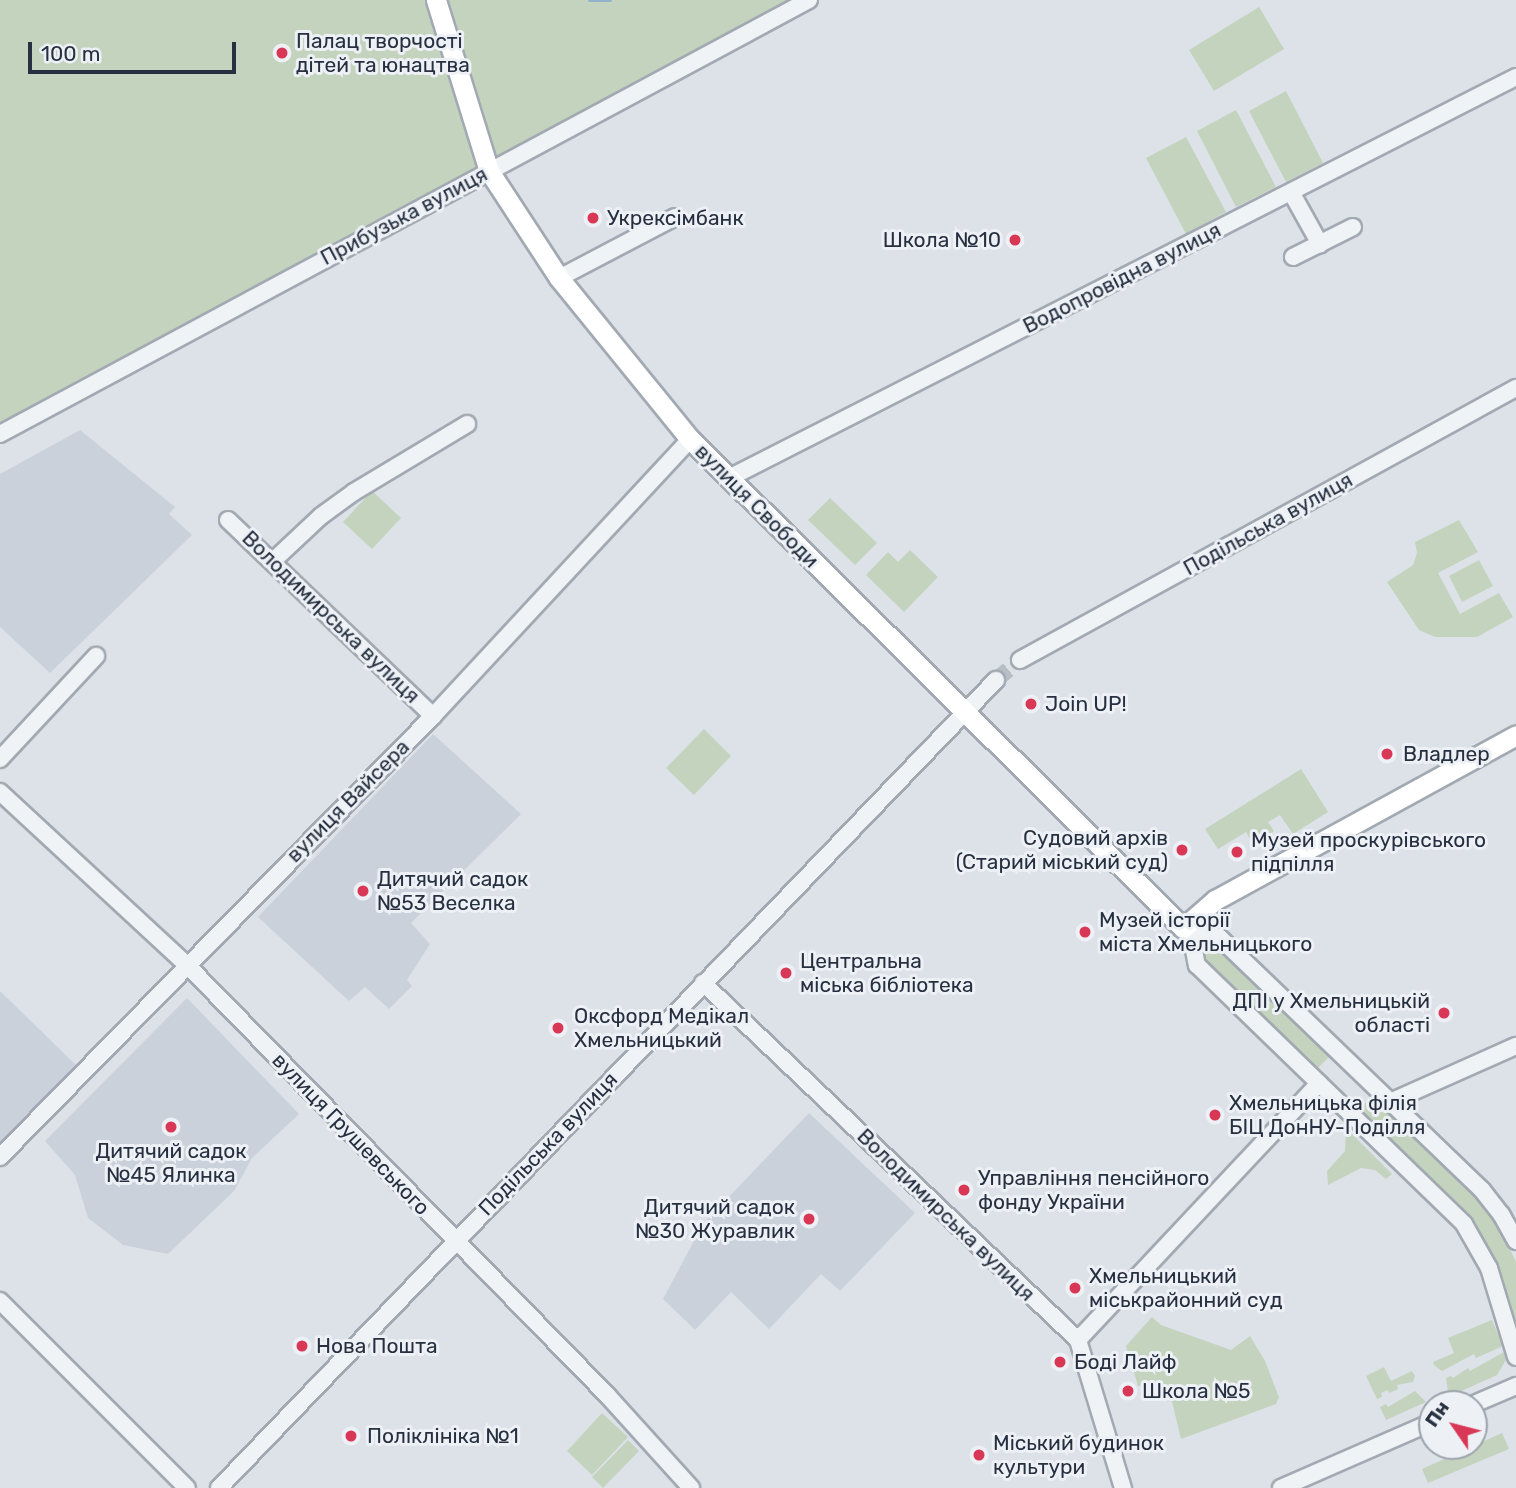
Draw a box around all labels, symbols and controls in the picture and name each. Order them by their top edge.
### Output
scale bar [32,28,240,72]
place label: Палац творчості дітей та юнацтва [296,28,470,78]
text: 100 m [41,41,100,66]
marker: Палац творчості дітей та юнацтва [274,45,290,61]
street label: Прибузька вулиця [316,161,492,271]
place label: Укрексімбанк [607,205,744,231]
marker: Укрексімбанк [585,210,601,226]
street label: Водопровідна вулиця [1019,217,1225,339]
place label: Школа №10 [883,227,1001,253]
marker: Школа №10 [1007,232,1023,248]
street label: вулиця Свободи [690,439,824,573]
street label: Подільська вулиця [1179,467,1357,581]
street label: Володимирська вулиця [237,526,425,708]
place label: Join UP! [1045,691,1127,717]
marker: Join UP! [1023,696,1039,712]
street label: вулиця Вайсера [281,734,415,868]
place label: Владлер [1403,741,1490,767]
marker: Владлер [1377,744,1397,764]
place label: Судовий архів (Старий міський суд) [956,825,1168,875]
place label: Музей проскурівського підпілля [1251,827,1486,877]
marker: Судовий архів (Старий міський суд) [1174,842,1190,858]
marker: Музей проскурівського підпілля [1229,844,1245,860]
place label: Дитячий садок №53 Веселка [377,866,528,916]
marker: Дитячий садок №53 Веселка [355,883,371,899]
place label: Музей історії міста Хмельницького [1099,907,1312,957]
marker: Музей історії міста Хмельницького [1077,924,1093,940]
place label: Центральна міська бібліотека [800,948,974,998]
marker: Центральна міська бібліотека [778,965,794,981]
place label: ДПІ у Хмельницькій області [1232,988,1430,1038]
place label: Оксфорд Медікал Хмельницький [574,1003,749,1053]
marker: ДПІ у Хмельницькій області [1436,1005,1452,1021]
marker: Оксфорд Медікал Хмельницький [548,1018,568,1038]
street label: вулиця Грушевського [267,1048,435,1220]
street label: Подільська вулиця [473,1067,623,1221]
place label: Хмельницька філія БІЦ ДонНУ-Поділля [1229,1090,1425,1140]
marker: Хмельницька філія БІЦ ДонНУ-Поділля [1207,1107,1223,1123]
marker: Дитячий садок №45 Ялинка [163,1119,179,1135]
street label: Володимирська вулиця [852,1124,1040,1306]
place label: Дитячий садок №45 Ялинка [95,1138,247,1188]
place label: Управління пенсійного фонду України [978,1165,1209,1215]
marker: Управління пенсійного фонду України [956,1182,972,1198]
place label: Дитячий садок №30 Журавлик [635,1194,795,1244]
marker: Дитячий садок №30 Журавлик [801,1211,817,1227]
place label: Хмельницький міськрайонний суд [1089,1263,1283,1313]
marker: Хмельницький міськрайонний суд [1067,1280,1083,1296]
place label: Нова Пошта [316,1333,437,1359]
marker: Нова Пошта [294,1338,310,1354]
place label: Боді Лайф [1074,1349,1177,1375]
marker: Боді Лайф [1052,1354,1068,1370]
place label: Школа №5 [1142,1378,1250,1404]
marker: Школа №5 [1120,1383,1136,1399]
north arrow [1418,1390,1488,1460]
text: Пн [1420,1396,1454,1431]
place label: Поліклініка №1 [367,1423,519,1449]
marker: Поліклініка №1 [341,1426,361,1446]
place label: Міський будинок культури [993,1430,1164,1480]
marker: Міський будинок культури [971,1447,987,1463]

